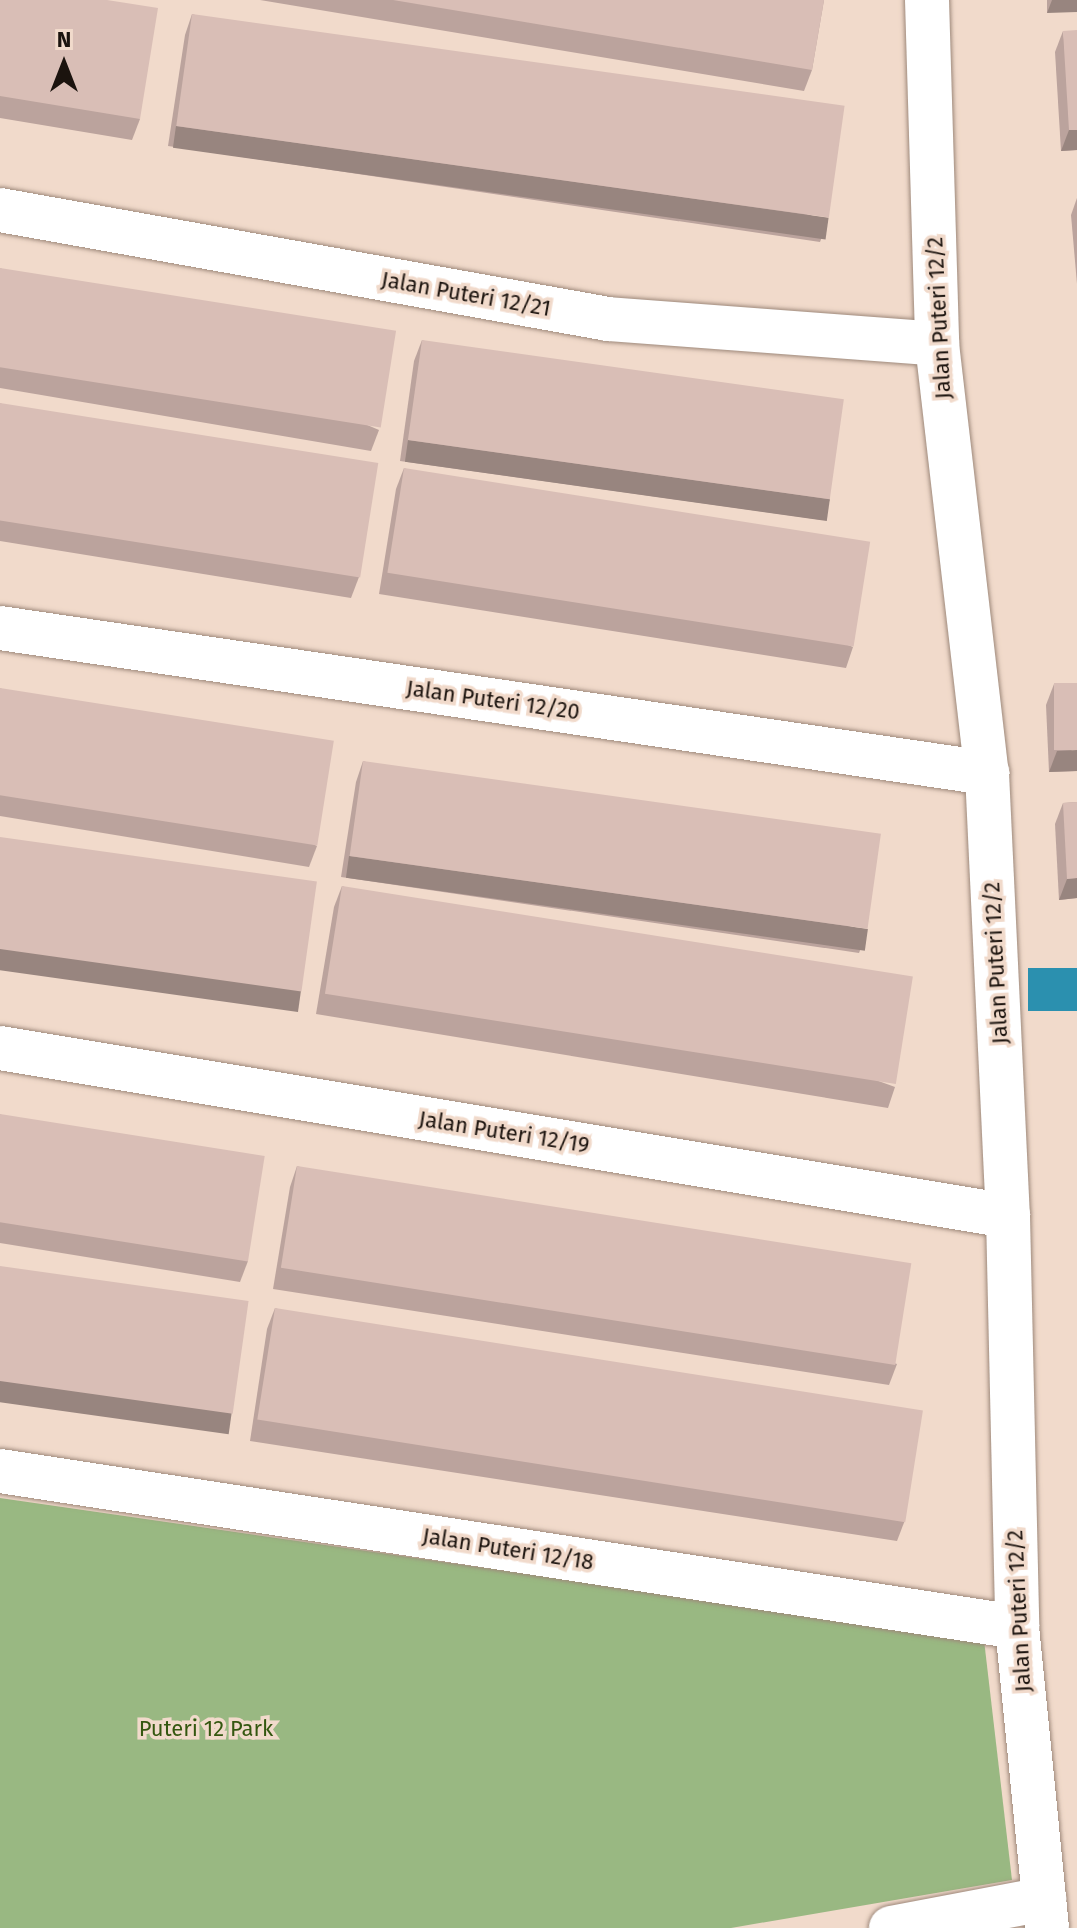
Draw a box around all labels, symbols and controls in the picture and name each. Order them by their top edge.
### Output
north arrow [24,24,104,104]
text: N [57,26,71,53]
street label: Jalan Puteri 12/2 [922,236,956,400]
street label: Jalan Puteri 12/21 [379,266,553,322]
street label: Jalan Puteri 12/20 [405,675,581,725]
street label: Jalan Puteri 12/2 [979,881,1013,1045]
street label: Jalan Puteri 12/19 [417,1105,591,1159]
street label: Jalan Puteri 12/18 [421,1522,595,1576]
street label: Jalan Puteri 12/2 [1002,1529,1036,1693]
park label: Puteri 12 Park [139,1716,273,1742]

